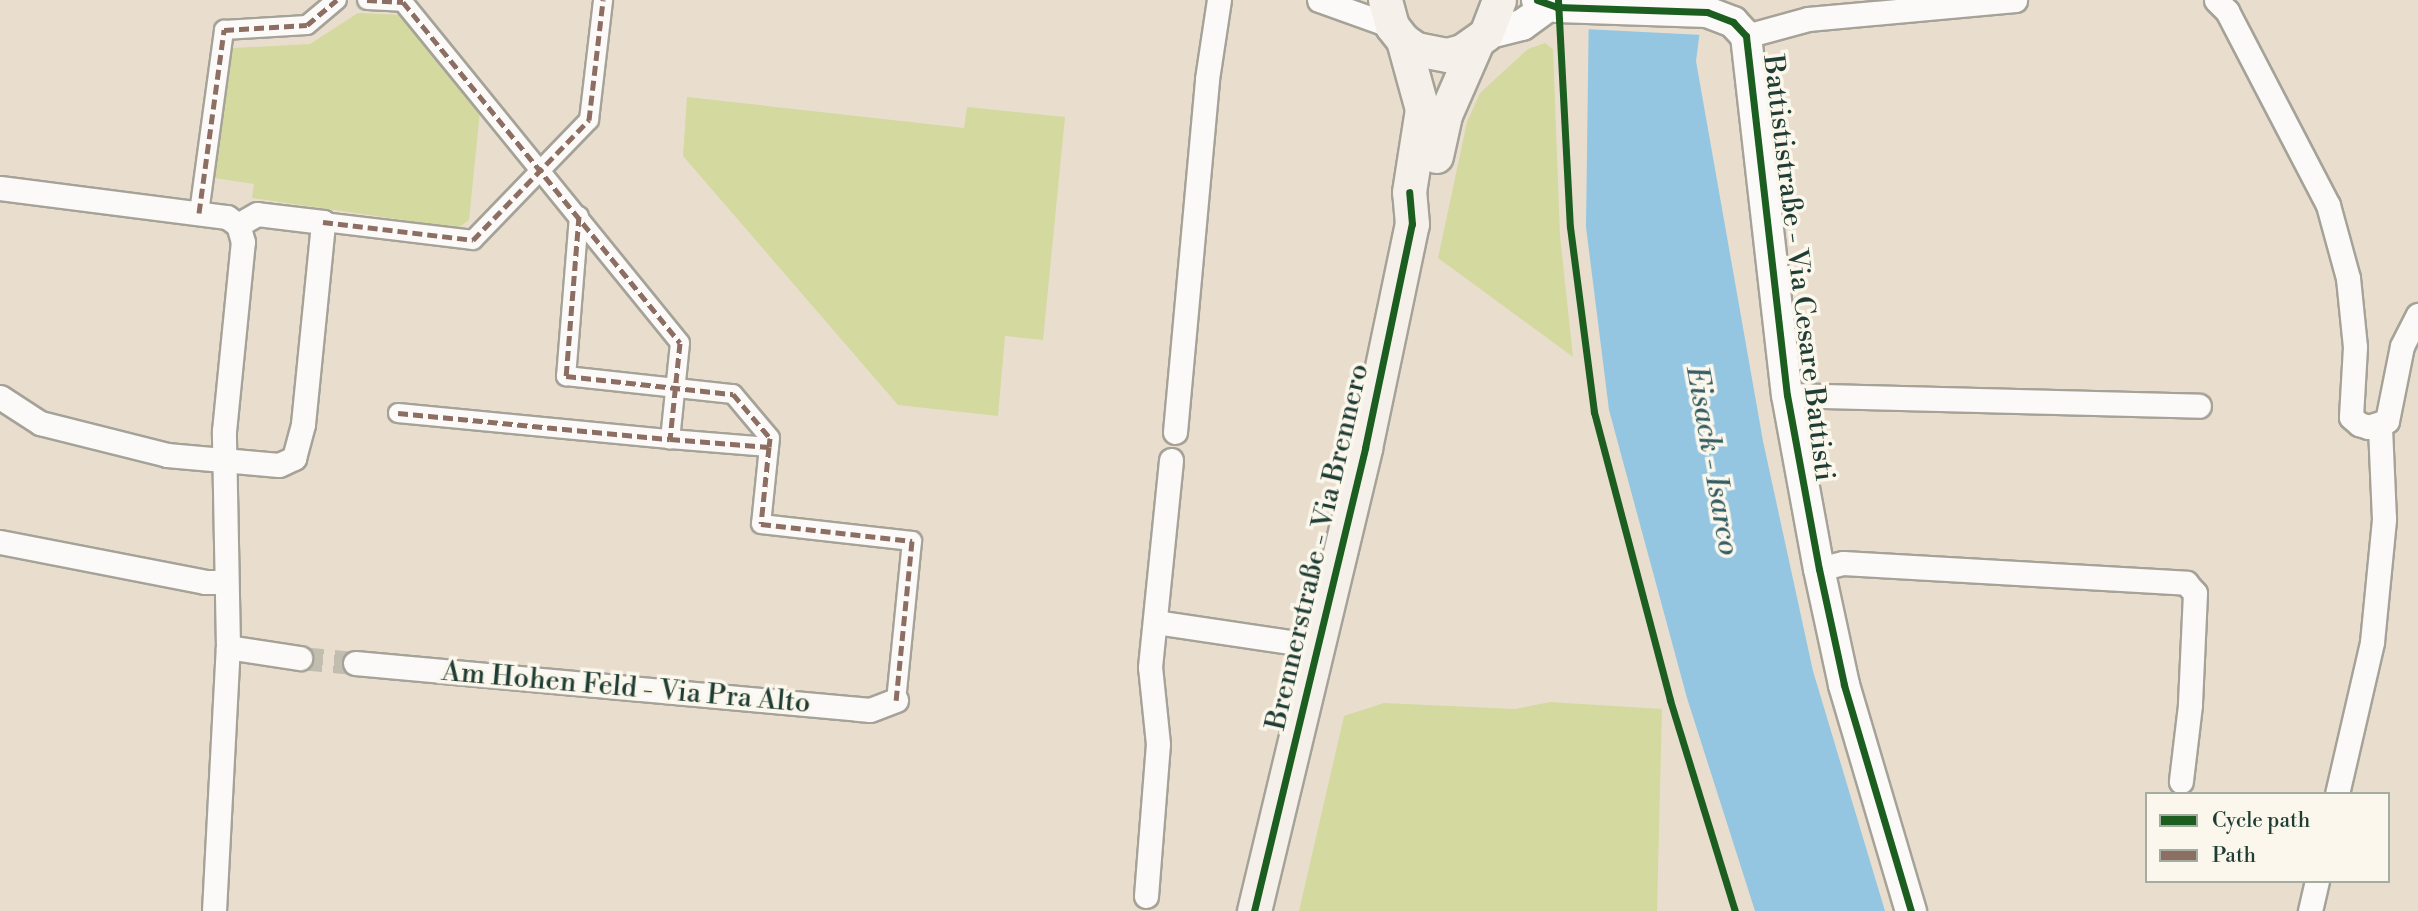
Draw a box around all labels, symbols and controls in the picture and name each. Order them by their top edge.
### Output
street label: Battististraße - Via Cesare Battisti [1755,53,1841,483]
street label: Brennerstraße - Via Brennero [1259,361,1377,733]
water label: Eisack - Isarco [1678,364,1746,558]
street label: Am Hohen Feld - Via Pra Alto [440,655,812,721]
legend [2145,792,2390,883]
text: Cycle path [2212,808,2310,834]
text: Path [2212,843,2256,869]

